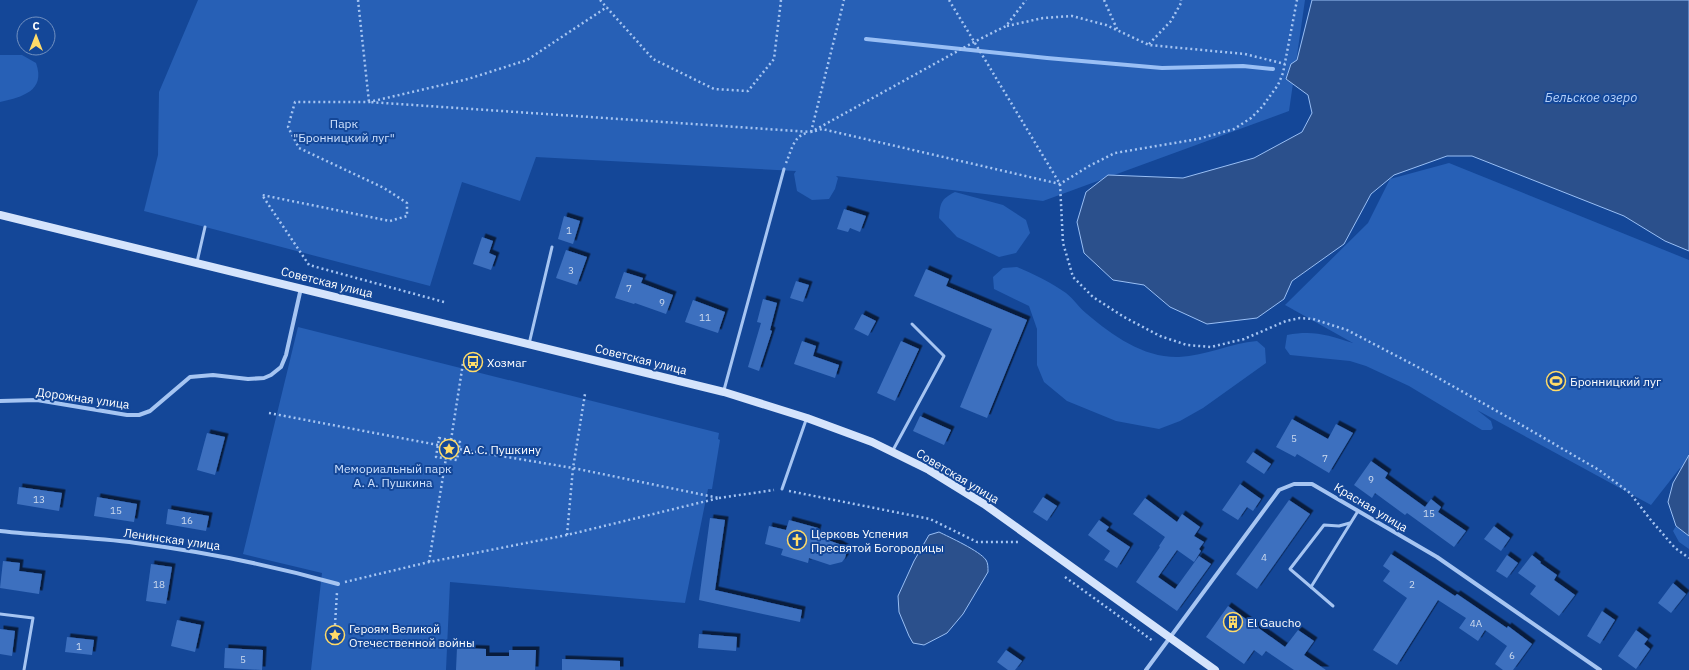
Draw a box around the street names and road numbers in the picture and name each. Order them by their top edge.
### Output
street label: Советская улица [279,263,375,301]
street label: Советская улица [593,340,689,378]
street label: Дорожная улица [35,384,131,412]
street label: Советская улица [914,445,1003,507]
street label: Красная улица [1331,479,1411,535]
street label: Ленинская улица [123,525,222,553]

